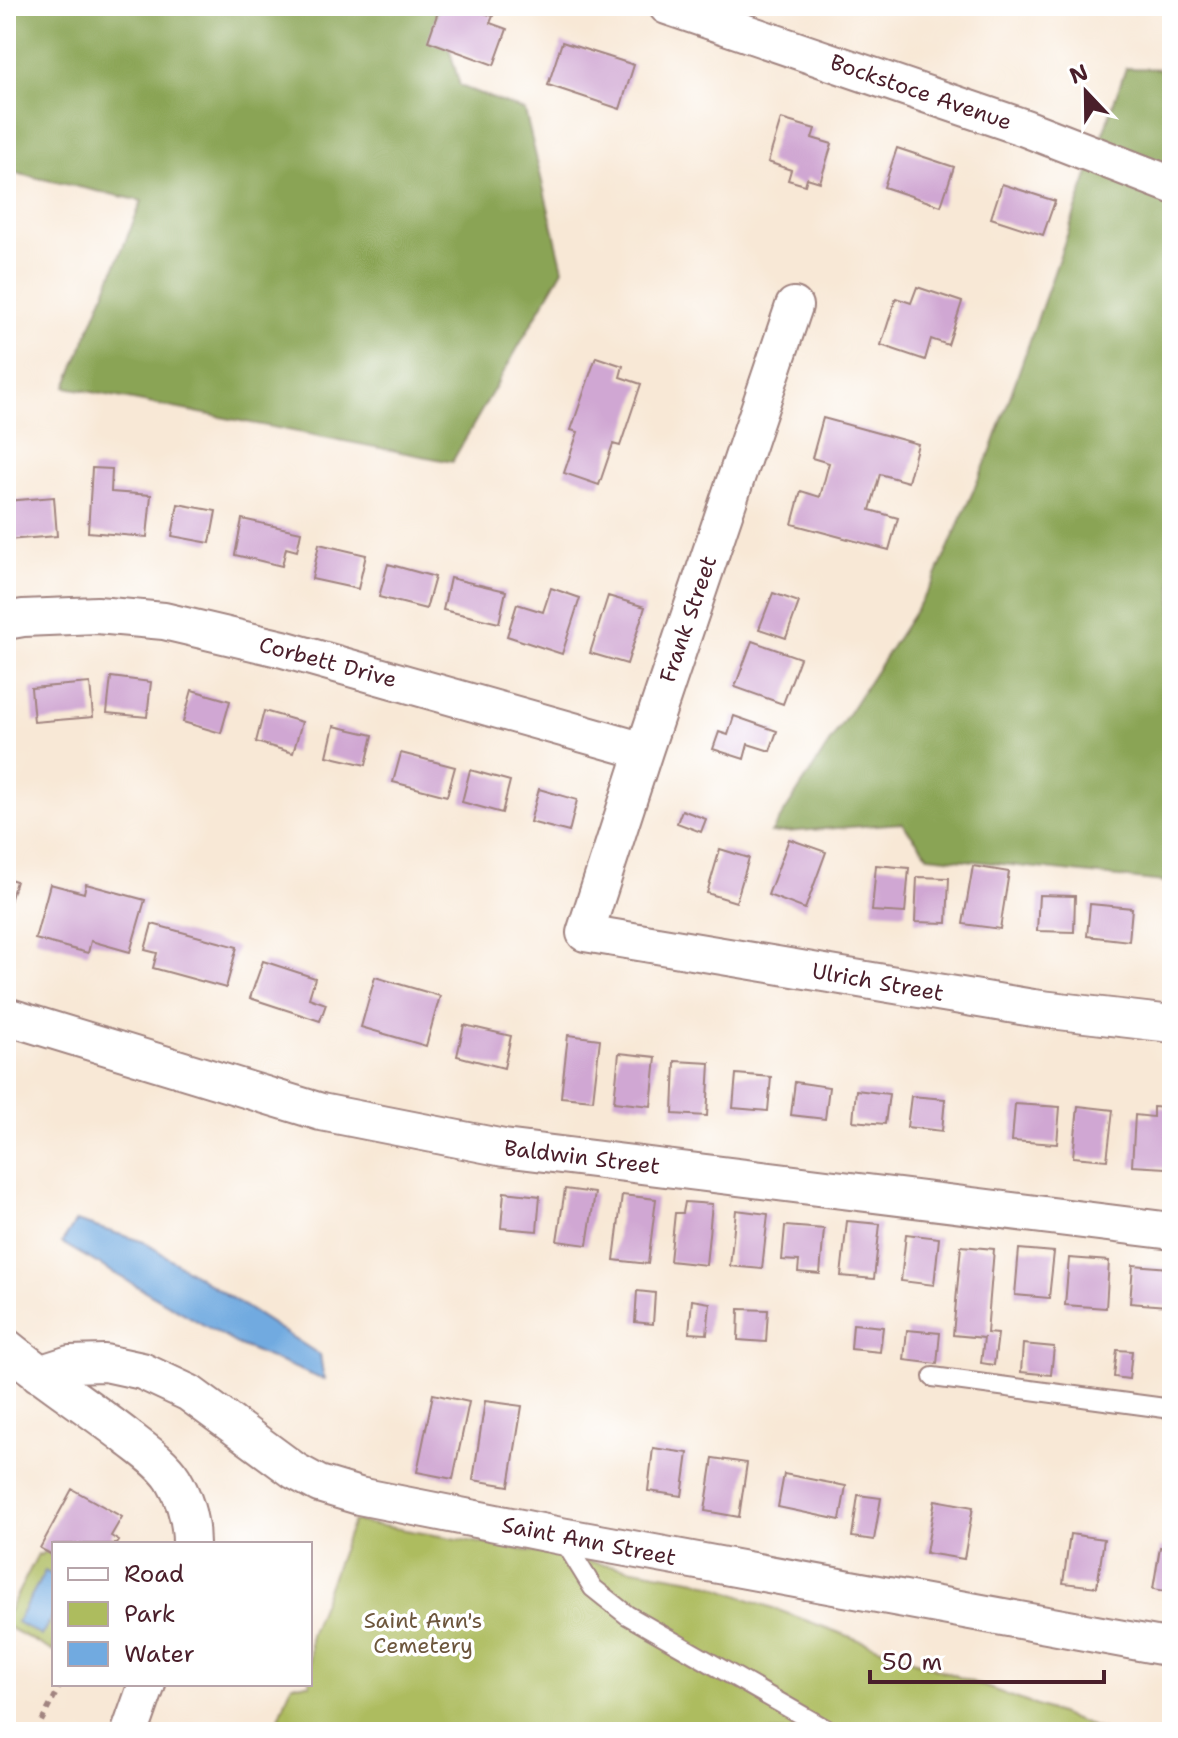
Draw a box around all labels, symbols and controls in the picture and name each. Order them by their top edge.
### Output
street label: Bockstoce Avenue [826,47,1016,137]
north arrow [1046,52,1126,132]
text: N [1065,57,1092,91]
street label: Frank Street [653,552,723,686]
street label: Corbett Drive [256,630,400,694]
street label: Ulrich Street [810,956,946,1008]
street label: Baldwin Street [502,1133,662,1181]
street label: Saint Ann Street [499,1510,679,1572]
legend [52,1542,312,1686]
text: Road [124,1558,184,1590]
text: Park [124,1598,176,1630]
park label: Saint Ann's Cemetery [364,1606,482,1660]
scale bar [870,1634,1104,1684]
text: Water [124,1638,195,1670]
text: 50 m [882,1646,942,1678]

